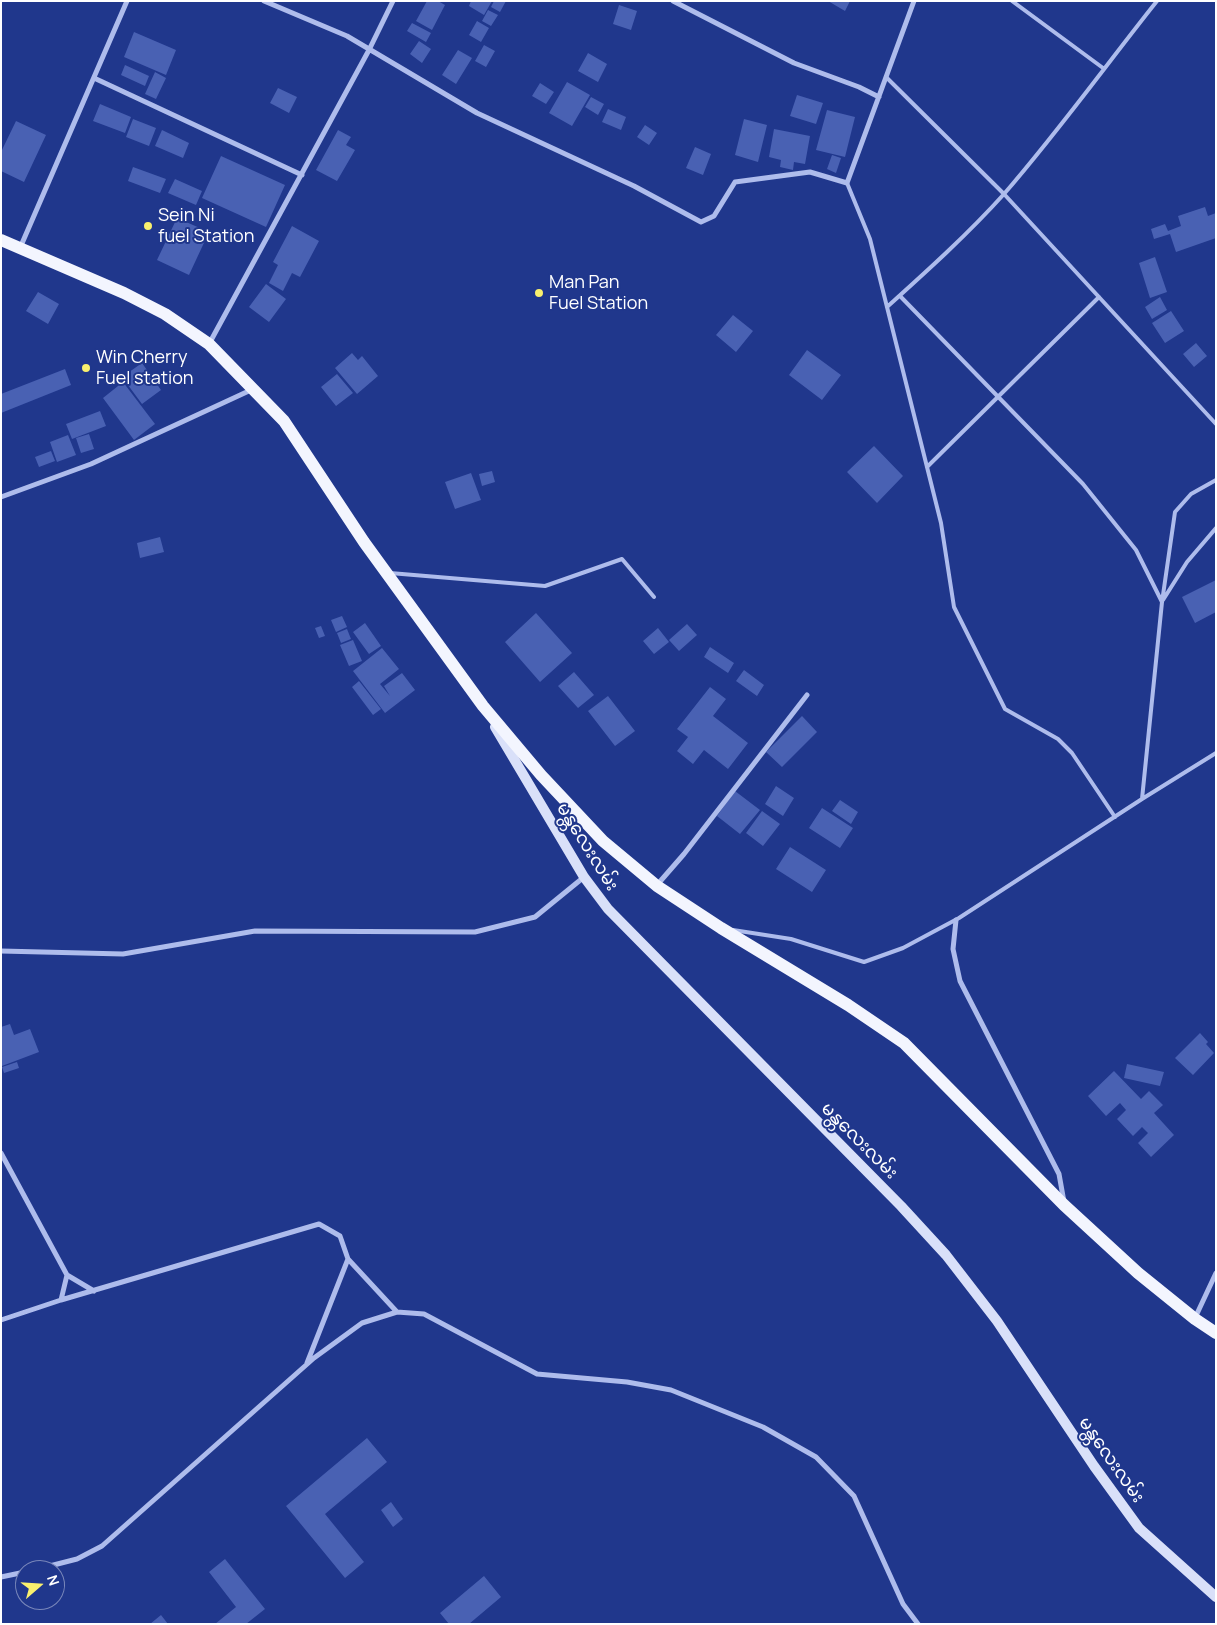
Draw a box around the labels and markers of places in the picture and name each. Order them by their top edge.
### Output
place label: Sein Ni fuel Station [158,205,254,248]
marker: Sein Ni fuel Station [142,220,154,232]
place label: Man Pan Fuel Station [549,272,648,314]
marker: Man Pan Fuel Station [533,287,545,299]
place label: Win Cherry Fuel station [96,347,193,389]
marker: Win Cherry Fuel station [80,362,92,374]

